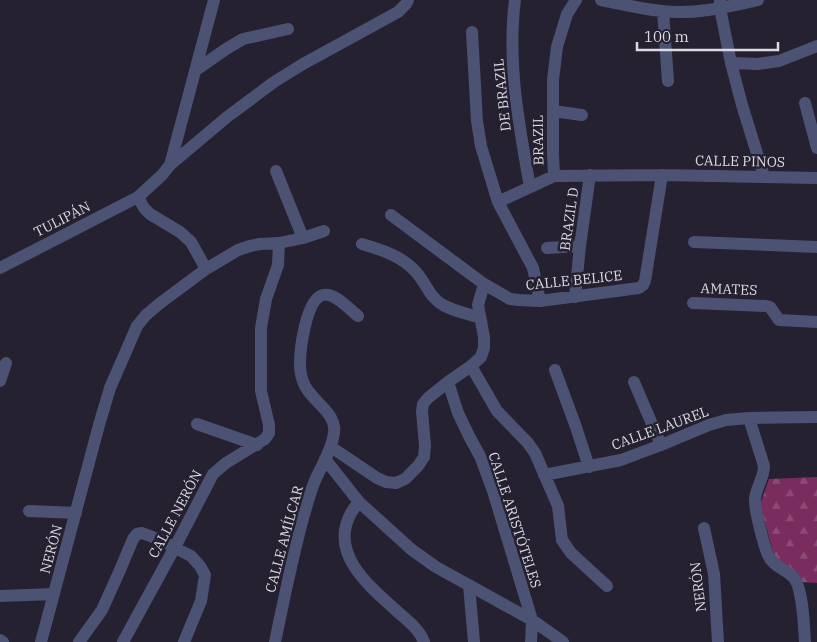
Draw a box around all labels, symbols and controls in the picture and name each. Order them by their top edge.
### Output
scale bar [637,20,778,52]
text: 100 m [644,27,689,46]
street label: DE BRAZIL [489,58,515,132]
street label: BRAZIL [529,115,547,165]
street label: CALLE PINOS [695,151,785,171]
street label: BRAZIL D [556,186,582,252]
street label: TULIPÁN [30,196,93,241]
street label: CALLE BELICE [525,266,623,294]
street label: AMATES [700,279,758,299]
street label: CALLE LAUREL [609,402,711,454]
street label: CALLE ARISTÓTELES [485,449,546,590]
street label: CALLE NERÓN [143,466,206,561]
street label: CALLE AMÍLCAR [260,483,307,594]
street label: NERÓN [35,522,66,576]
street label: NERÓN [685,561,710,613]

